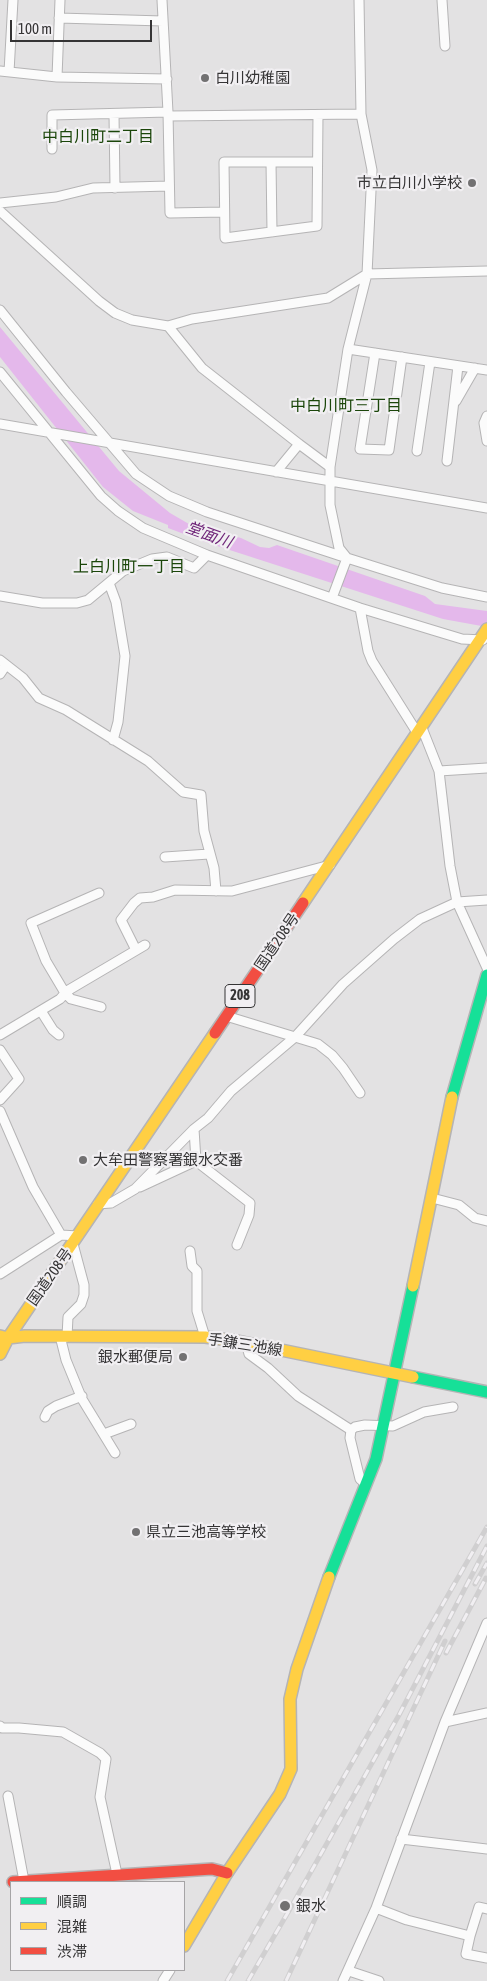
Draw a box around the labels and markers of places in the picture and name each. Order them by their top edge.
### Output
place label: 白川幼稚園 [215,69,290,87]
marker: 白川幼稚園 [199,72,211,84]
place label: 市立白川小学校 [357,174,462,192]
marker: 市立白川小学校 [466,177,478,189]
place label: 大牟田警察署銀水交番 [93,1151,243,1169]
marker: 大牟田警察署銀水交番 [77,1154,89,1166]
place label: 銀水郵便局 [98,1348,173,1366]
marker: 銀水郵便局 [177,1351,189,1363]
place label: 県立三池高等学校 [146,1523,266,1541]
marker: 県立三池高等学校 [130,1526,142,1538]
place label: 銀水 [296,1897,326,1915]
marker: 銀水 [278,1899,292,1913]

